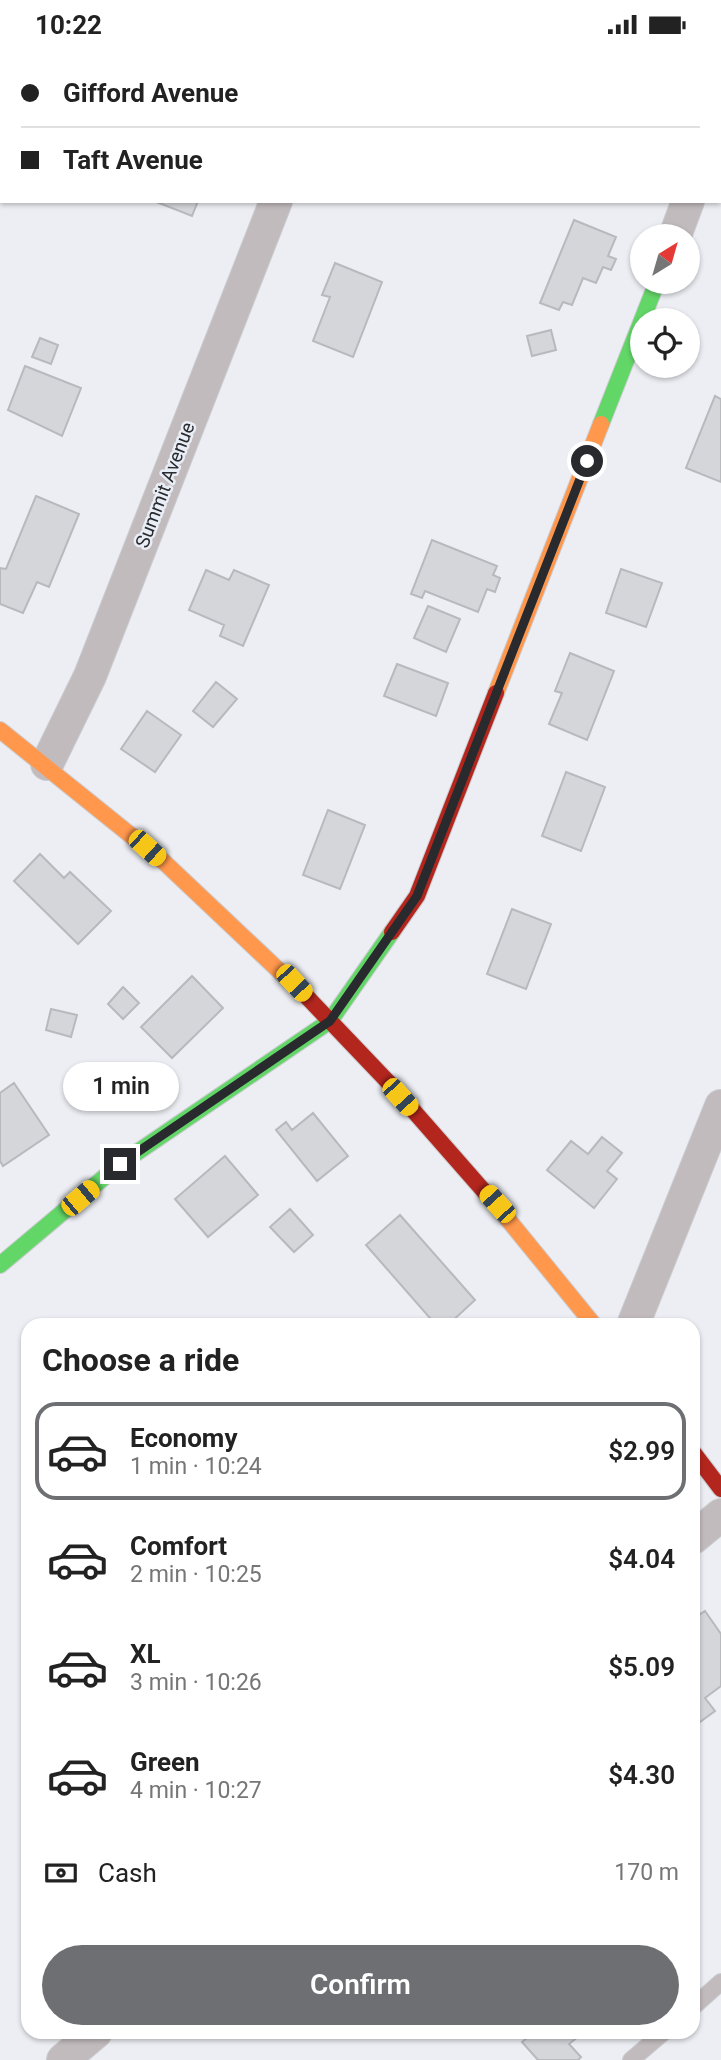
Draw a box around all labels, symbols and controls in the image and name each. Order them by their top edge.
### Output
text: 10:22 [35,10,102,40]
text: Gifford Avenue [63,78,238,108]
text: Taft Avenue [63,145,203,175]
north arrow [630,224,700,294]
map controls [630,224,700,378]
button: locate [630,308,700,378]
street label: Summit Avenue [130,419,200,551]
route start [571,445,603,477]
car [125,826,170,870]
car [272,960,317,1006]
callout: 1 min [62,1063,178,1111]
text: 1 min [92,1073,150,1100]
car [379,1074,422,1120]
route end [104,1148,136,1180]
car [58,1176,103,1220]
car [476,1181,519,1227]
text: Choose a ride [42,1341,239,1379]
icon: car [46,1420,109,1483]
text: Economy [130,1423,237,1453]
text: $2.99 [608,1436,675,1466]
text: 1 min · 10:24 [130,1453,262,1480]
icon: car [46,1528,109,1591]
text: Comfort [130,1531,227,1561]
text: $4.04 [608,1544,675,1574]
text: 2 min · 10:25 [130,1561,262,1588]
icon: car [46,1636,109,1699]
text: XL [130,1639,161,1669]
text: $5.09 [608,1652,675,1682]
text: 3 min · 10:26 [130,1669,262,1696]
icon: car [46,1744,109,1807]
text: Green [130,1747,200,1777]
text: $4.30 [608,1760,675,1790]
text: 4 min · 10:27 [130,1777,262,1804]
icon: cash [42,1854,80,1892]
text: Cash [98,1858,157,1888]
text: 170 m [614,1859,679,1886]
button: Confirm [42,1945,679,2025]

